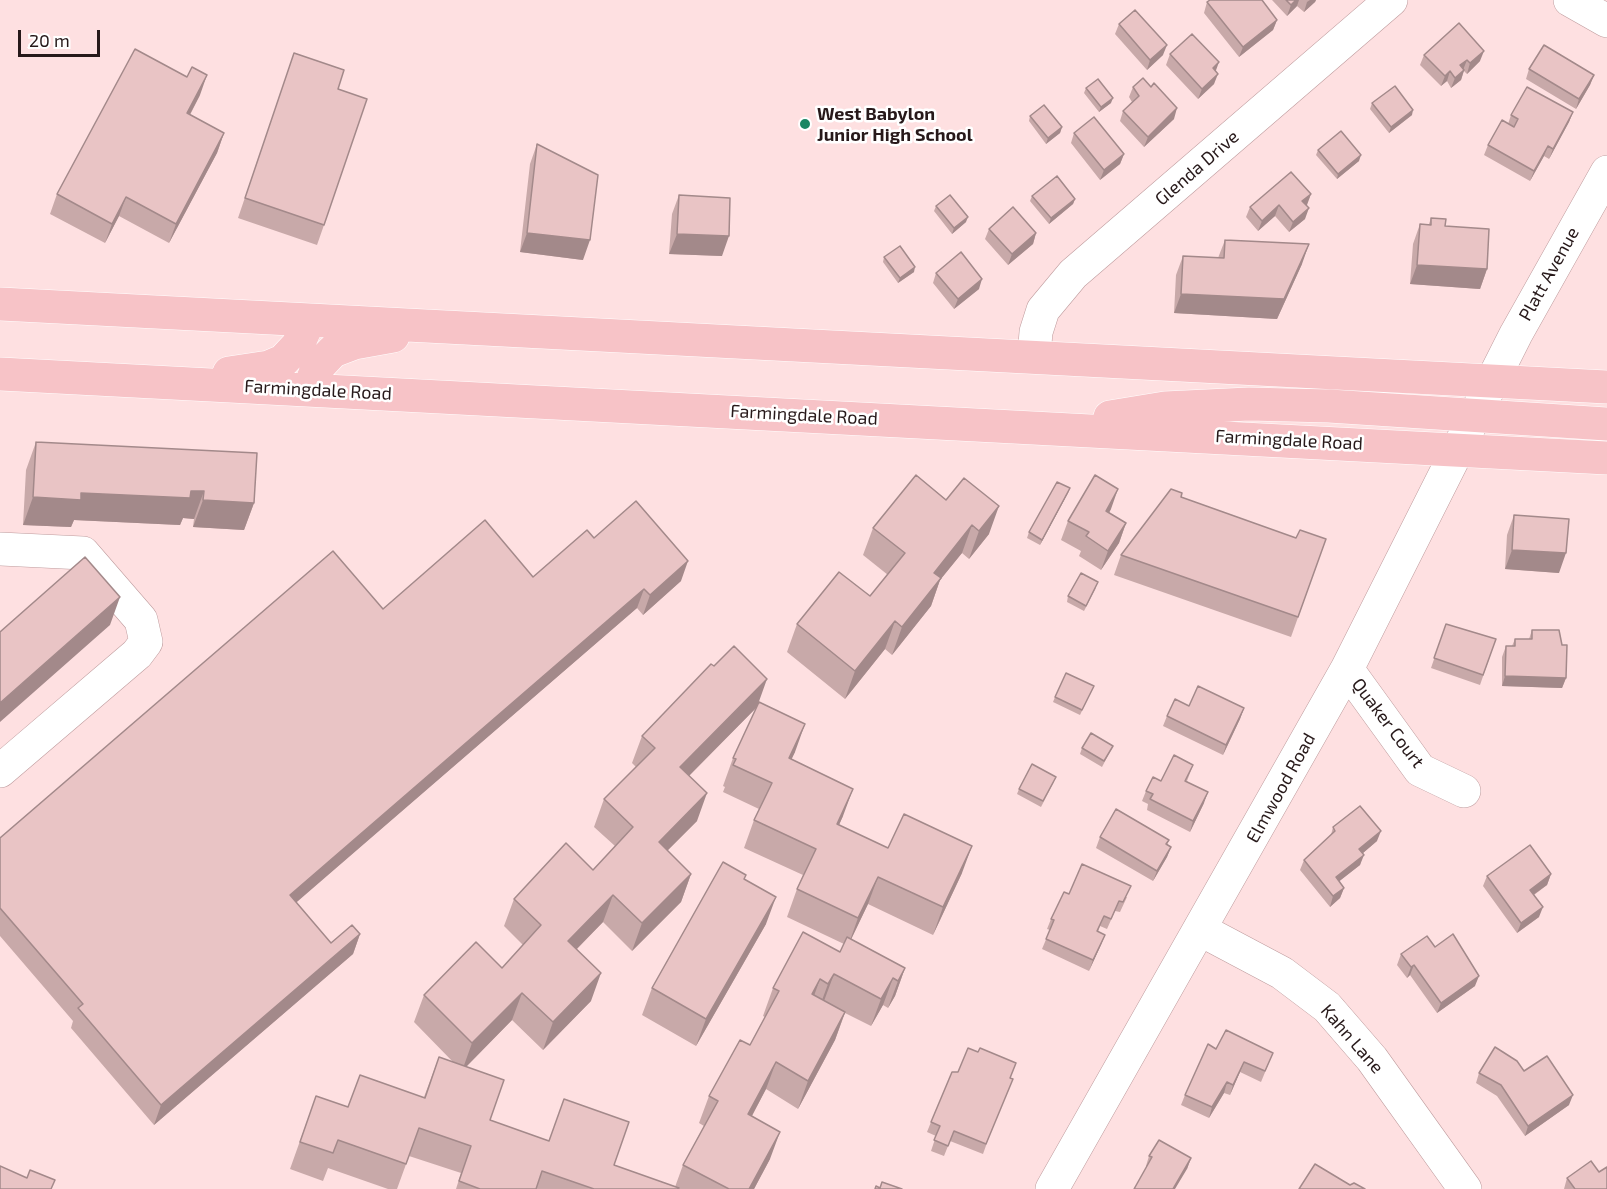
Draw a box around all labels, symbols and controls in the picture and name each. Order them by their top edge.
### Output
scale bar [21,18,104,56]
text: 20 m [29,29,70,51]
place label: West Babylon Junior High School [817,103,973,146]
marker: West Babylon Junior High School [798,117,812,131]
street label: Glenda Drive [1151,126,1243,210]
street label: Platt Avenue [1514,223,1584,325]
street label: Farmingdale Road [244,375,392,405]
street label: Farmingdale Road [730,400,878,430]
street label: Farmingdale Road [1215,425,1363,455]
street label: Quaker Court [1347,674,1429,772]
street label: Elmwood Road [1242,729,1320,847]
street label: Kahn Lane [1316,1000,1388,1078]

